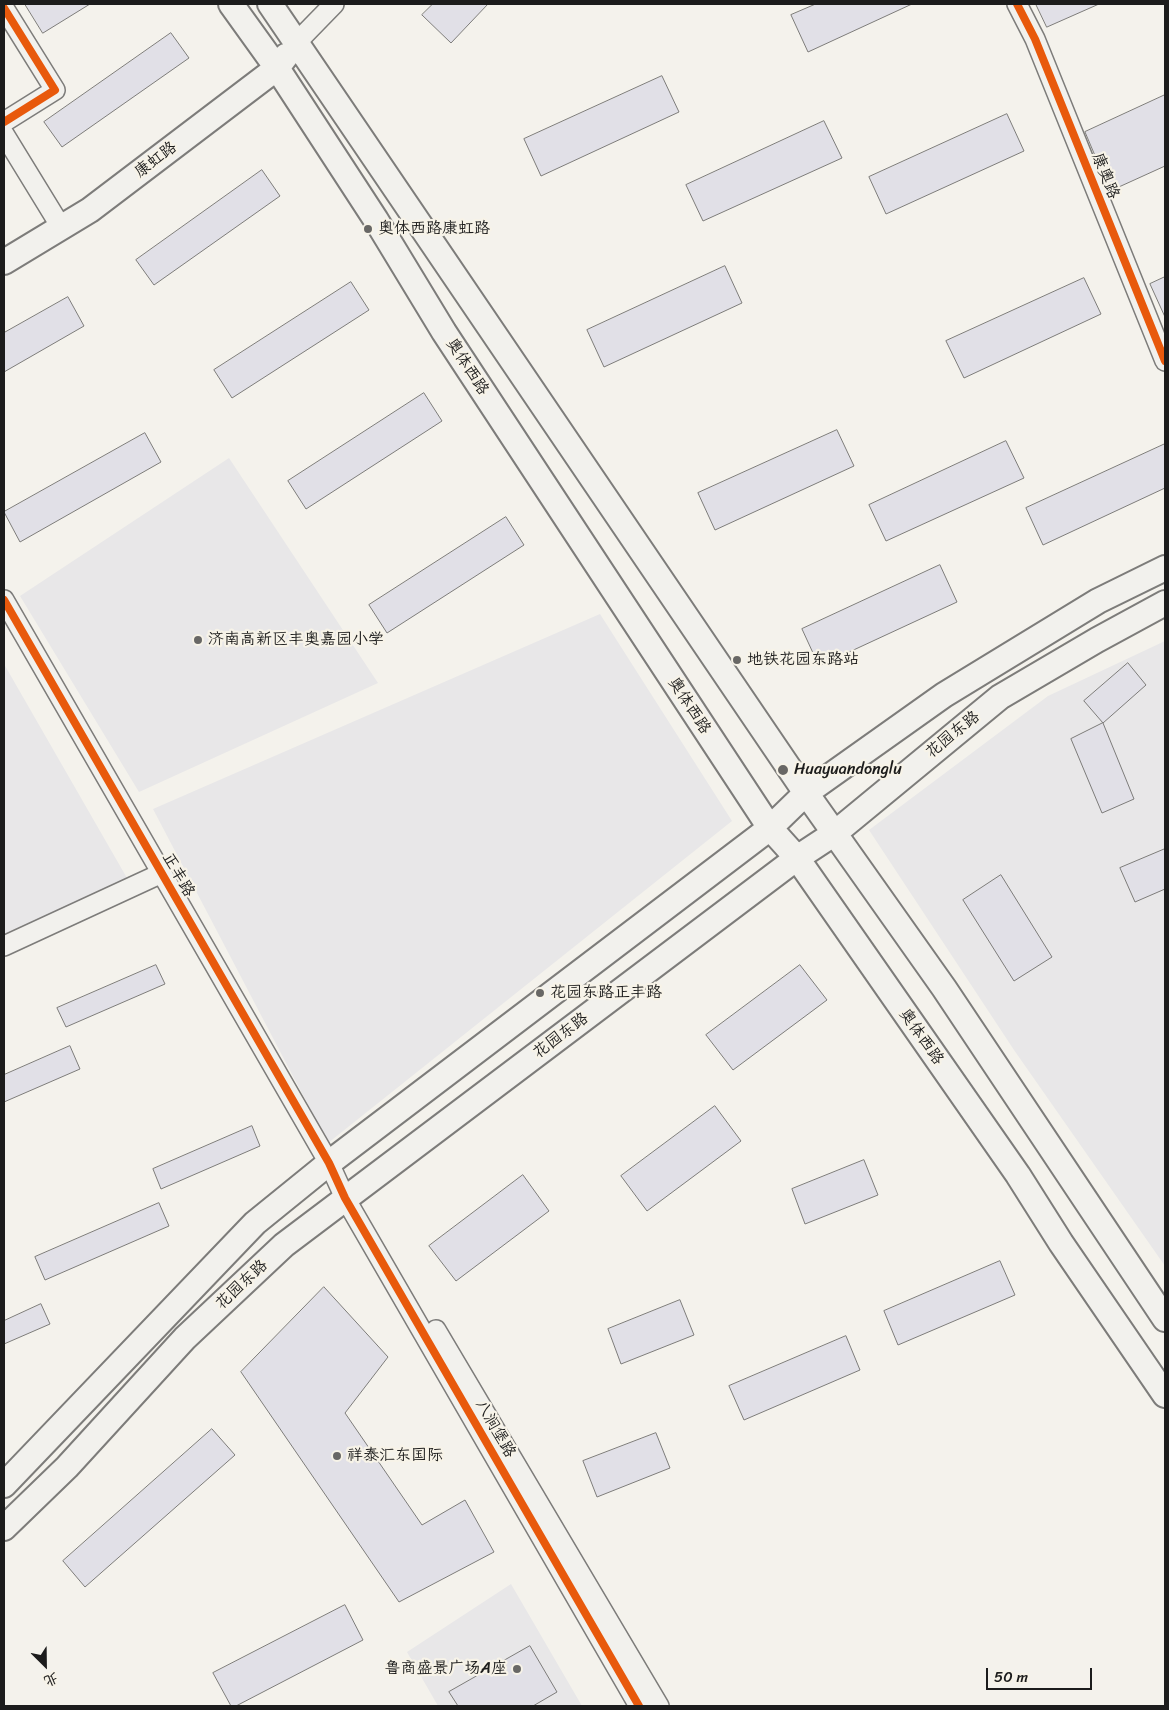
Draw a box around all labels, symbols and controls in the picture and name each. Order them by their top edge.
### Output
street label: 康虹路 [131,138,181,182]
street label: 康奥路 [1087,150,1123,202]
place label: 奥体西路康虹路 [378,219,490,239]
marker: 奥体西路康虹路 [362,223,374,235]
street label: 奥体西路 [442,335,492,399]
place label: 济南高新区丰奥嘉园小学 [208,630,384,650]
marker: 济南高新区丰奥嘉园小学 [192,634,204,646]
place label: 地铁花园东路站 [747,650,859,670]
marker: 地铁花园东路站 [731,654,743,666]
street label: 奥体西路 [664,674,714,738]
street label: 花园东路 [922,707,984,763]
place label: Huayuandonglu [794,760,902,780]
marker: Huayuandonglu [776,763,790,777]
street label: 正丰路 [158,849,198,901]
place label: 花园东路正丰路 [550,983,662,1003]
marker: 花园东路正丰路 [534,987,546,999]
street label: 奥体西路 [895,1005,947,1069]
street label: 花园东路 [530,1009,592,1063]
street label: 花园东路 [212,1256,272,1314]
street label: 八涧堡路 [471,1396,519,1462]
place label: 祥泰汇东国际 [347,1446,443,1466]
marker: 祥泰汇东国际 [331,1450,343,1462]
north arrow [20,1640,70,1690]
scale bar [989,1658,1095,1690]
place label: 鲁商盛景广场A座 [385,1659,507,1679]
marker: 鲁商盛景广场A座 [511,1663,523,1675]
text: 50 m [994,1664,1028,1690]
text: 北 [40,1665,62,1694]

